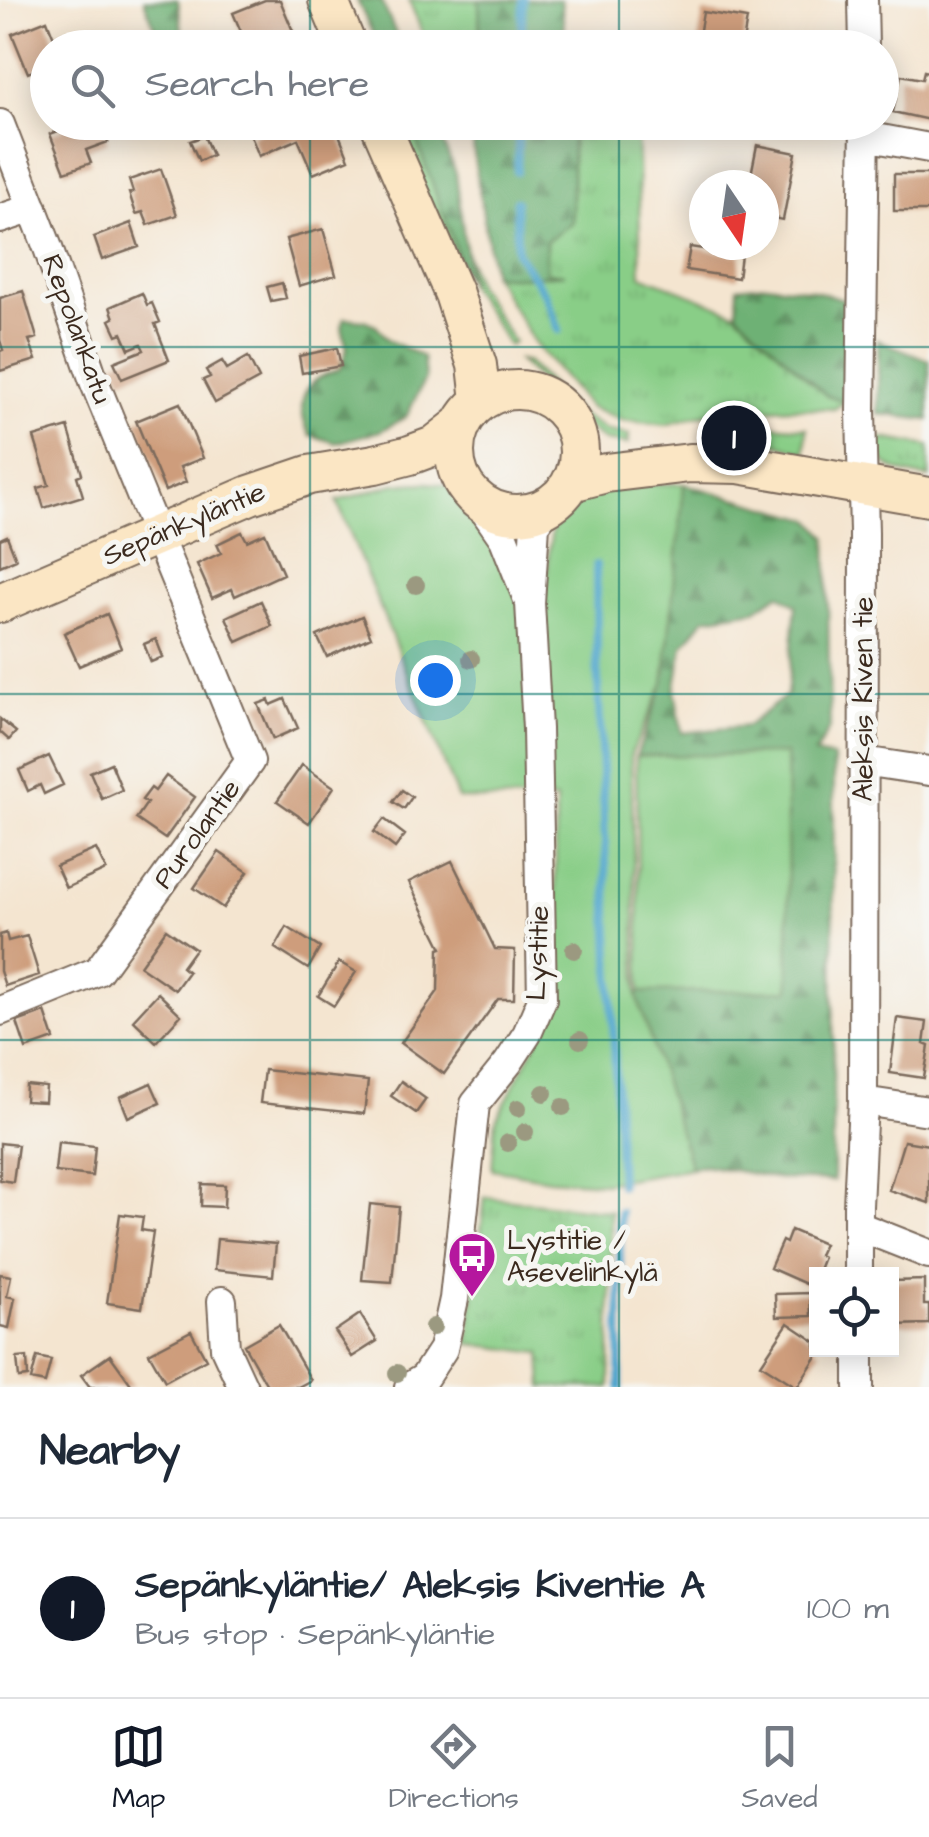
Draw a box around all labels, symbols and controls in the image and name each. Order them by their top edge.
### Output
search box [30,30,899,140]
icon: search [65,58,120,113]
text: Search here [145,59,369,111]
north arrow [689,170,779,260]
street label: Repolankatu [32,249,122,409]
pin: 1 [702,400,766,476]
street label: Sepänkyläntie [97,472,272,578]
street label: Aleksis Kiven tie [844,596,883,802]
your location [410,655,461,706]
street label: Purolantie [144,771,250,897]
street label: Lystitie [517,905,561,1001]
place label: Lystitie / Asevelinkylä [507,1221,658,1294]
bus stop icon: Lystitie / Asevelinkylä [446,1230,498,1298]
map controls [809,1267,899,1357]
button: locate [809,1267,899,1357]
text: Nearby [40,1423,180,1481]
text: Sepänkyläntie/ Aleksis Kiventie A [135,1560,705,1612]
text: 1 [70,1586,75,1631]
text: 100 m [807,1586,889,1631]
text: Bus stop · Sepänkyläntie [135,1612,495,1657]
tab: Map [111,1719,166,1818]
tab: Directions [389,1719,519,1818]
tab: Saved [741,1719,818,1818]

